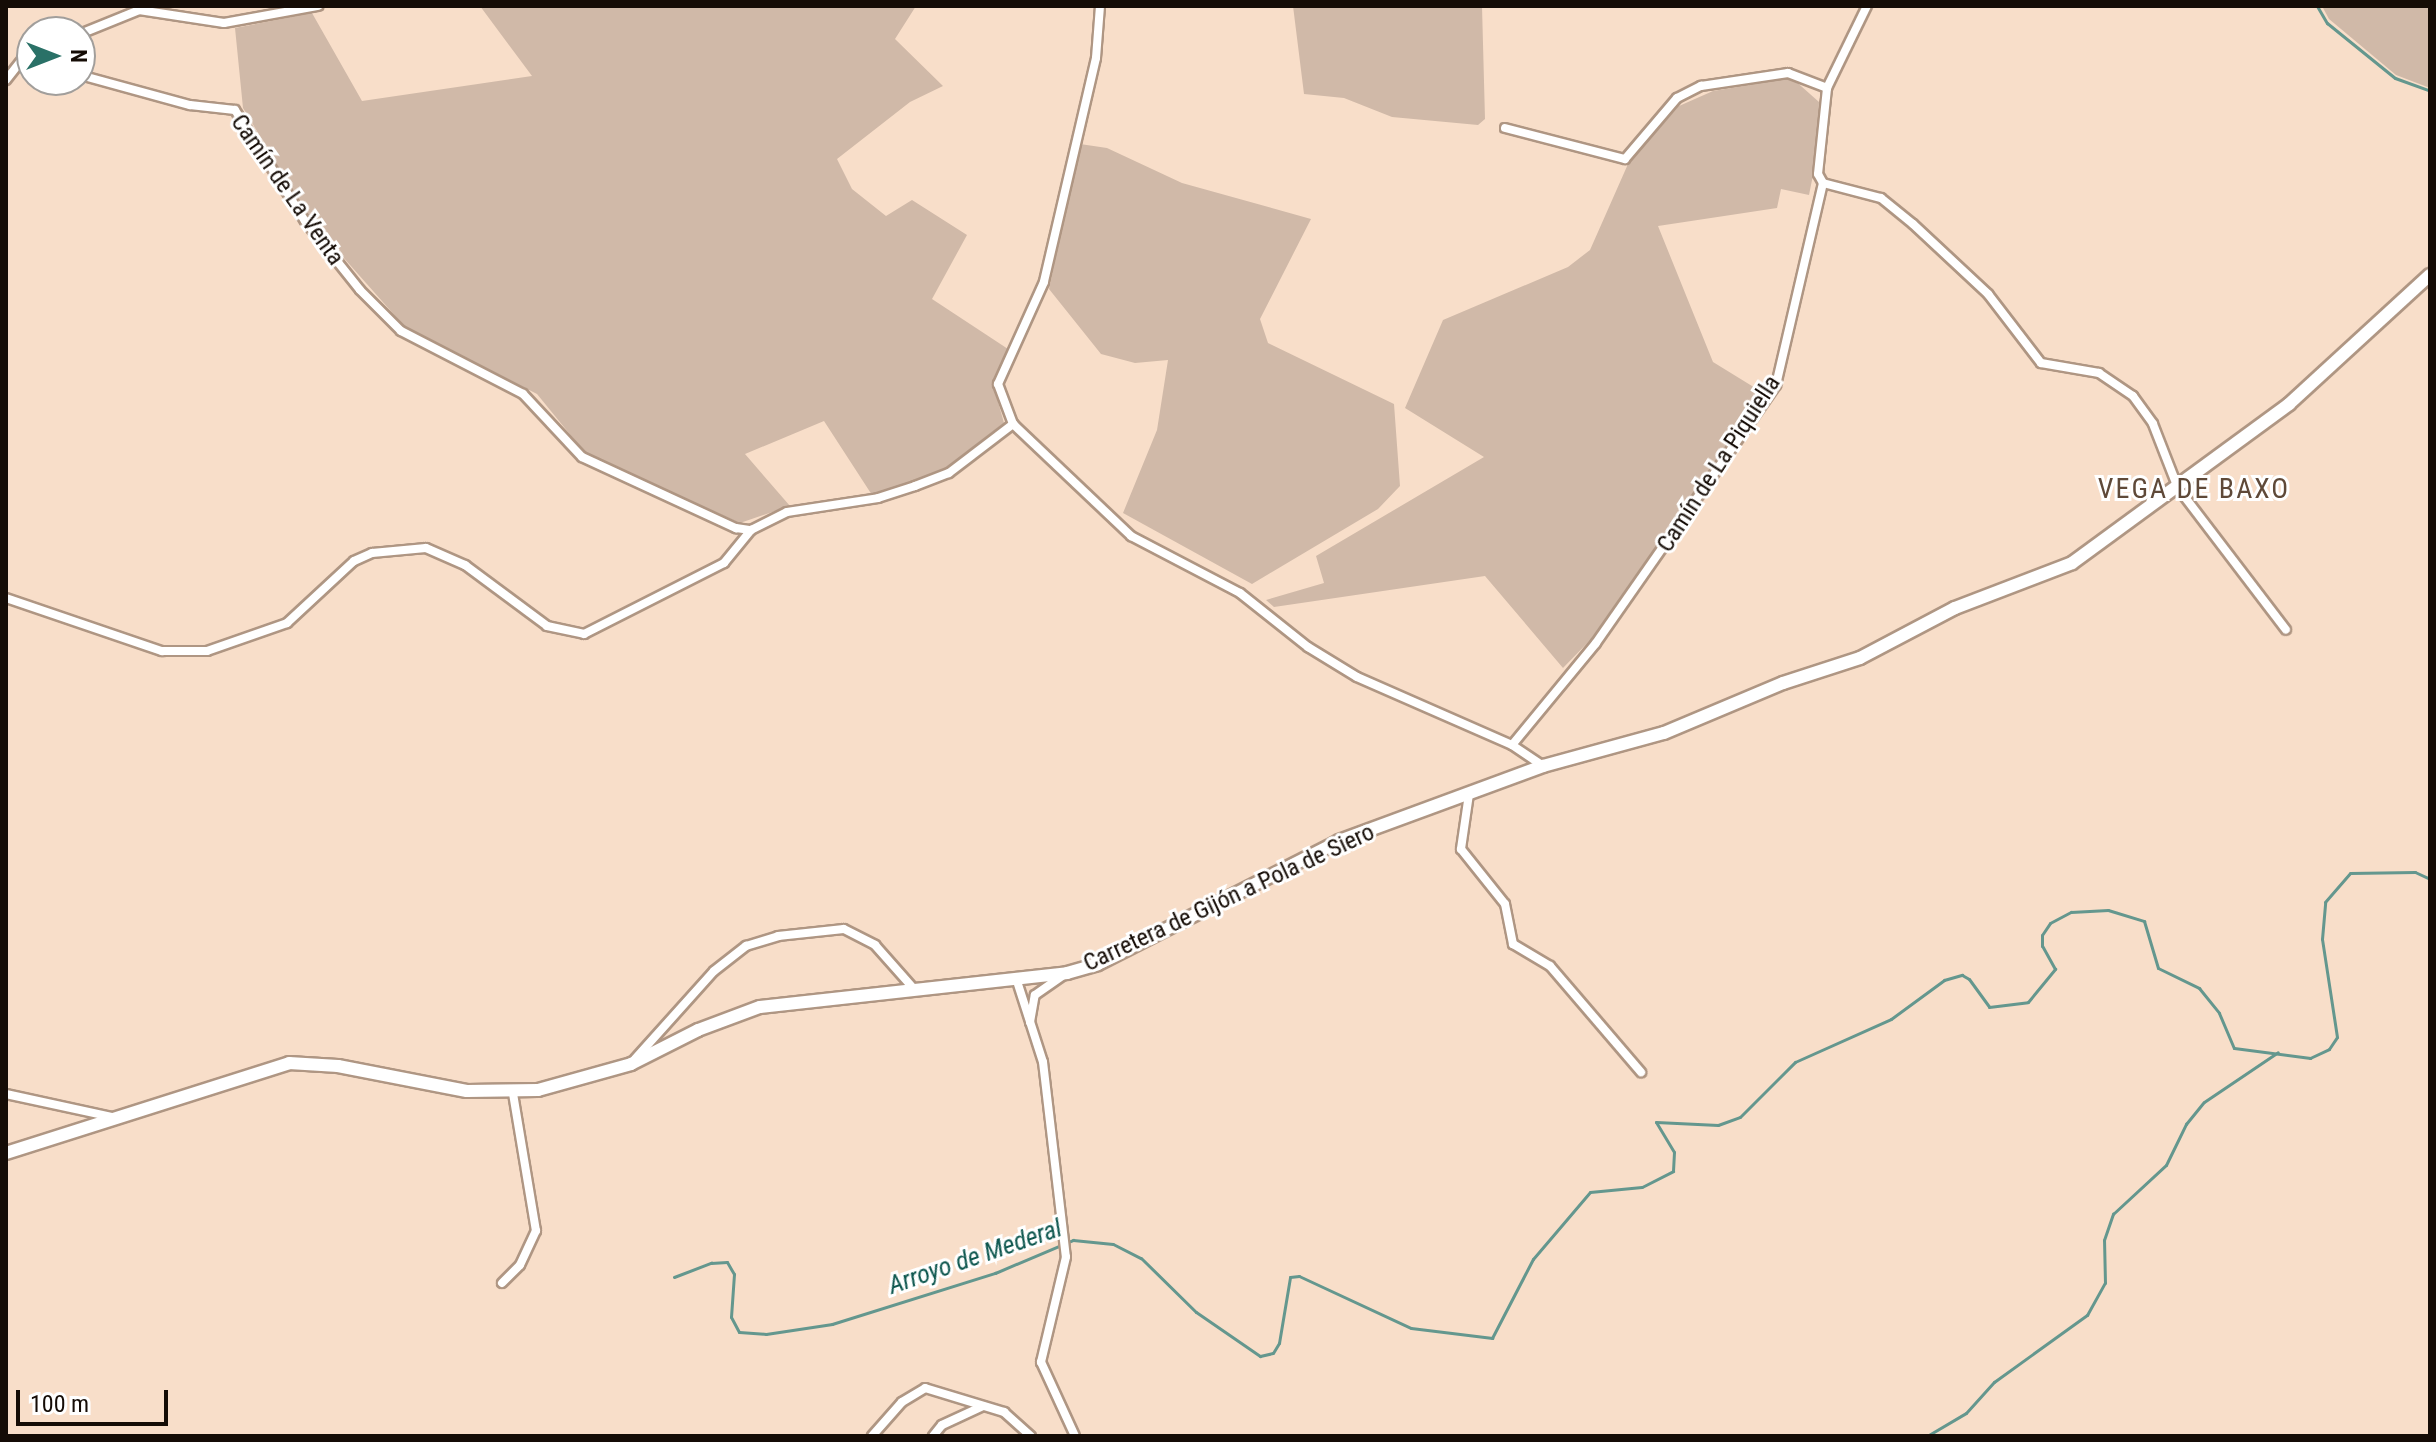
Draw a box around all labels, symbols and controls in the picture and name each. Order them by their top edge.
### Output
north arrow [16,16,96,96]
text: N [66,49,91,63]
street label: Camín de La Venta [224,109,350,271]
street label: Camín de La Piquiella [1651,370,1787,558]
district label: VEGA DE BAXO [2098,472,2290,506]
street label: Carretera de Gijón a Pola de Siero [1079,818,1379,978]
water label: Arroyo de Mederal [884,1213,1066,1301]
scale bar [20,1374,172,1424]
text: 100 m [30,1390,89,1418]

